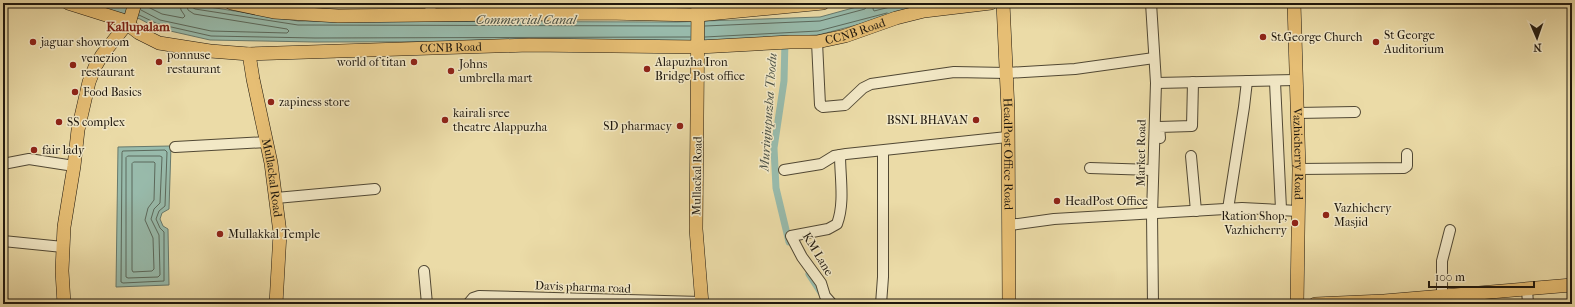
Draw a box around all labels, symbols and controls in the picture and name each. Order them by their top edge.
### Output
water label: Commercial Canal [476,12,578,27]
street label: CCNB Road [824,15,888,47]
north arrow [1517,18,1557,58]
district label: Kallupalam [106,19,170,35]
place label: St George Auditorium [1383,28,1444,56]
place label: St.George Church [1271,30,1363,44]
marker: St.George Church [1258,32,1268,42]
place label: jaguar showroom [40,35,129,49]
marker: jaguar showroom [28,37,38,47]
marker: St George Auditorium [1371,37,1381,47]
street label: CCNB Road [419,40,483,56]
text: N [1532,41,1542,54]
place label: ponnuse restaurant [166,48,222,76]
place label: venezion restaurant [81,51,136,79]
water label: Murinjupuzha Thodu [756,52,780,173]
place label: world of titan [336,55,406,69]
place label: Alapuzha Iron Bridge Post office [654,55,745,83]
marker: ponnuse restaurant [154,57,164,67]
marker: world of titan [409,57,419,67]
place label: Johns umbrella mart [458,57,533,85]
marker: venezion restaurant [68,60,78,70]
marker: Alapuzha Iron Bridge Post office [642,64,652,74]
marker: Johns umbrella mart [446,66,456,76]
place label: Food Basics [83,85,142,99]
marker: Food Basics [70,87,80,97]
place label: zapiness store [279,95,350,109]
marker: zapiness store [266,97,276,107]
street label: HeadPost Office Road [1000,97,1016,211]
place label: kairali sree theatre Alappuzha [453,106,548,134]
street label: Vazhicherry Road [1290,107,1306,200]
place label: BSNL BHAVAN [887,113,968,127]
place label: SS complex [67,115,126,129]
marker: kairali sree theatre Alappuzha [440,115,450,125]
marker: BSNL BHAVAN [971,115,981,125]
marker: SS complex [54,117,64,127]
place label: SD pharmacy [603,119,673,133]
street label: Market Road [1133,119,1149,187]
marker: SD pharmacy [675,121,685,131]
street label: Mullackal Road [689,136,705,216]
street label: Mullackal Road [259,137,285,218]
place label: fair lady [42,143,85,157]
marker: fair lady [29,145,39,155]
place label: HeadPost Office [1065,194,1148,208]
marker: HeadPost Office [1052,196,1062,206]
place label: Vazhichery Masjid [1333,201,1392,229]
place label: Ration Shop, Vazhicherry [1221,209,1288,237]
marker: Vazhichery Masjid [1321,210,1331,220]
marker: Ration Shop, Vazhicherry [1290,218,1300,228]
place label: Mullakkal Temple [228,227,320,241]
marker: Mullakkal Temple [215,229,225,239]
street label: KM Lane [800,230,836,278]
scale bar [1429,263,1534,289]
text: 100 m [1435,270,1465,284]
street label: Davis pharma road [535,278,632,296]

